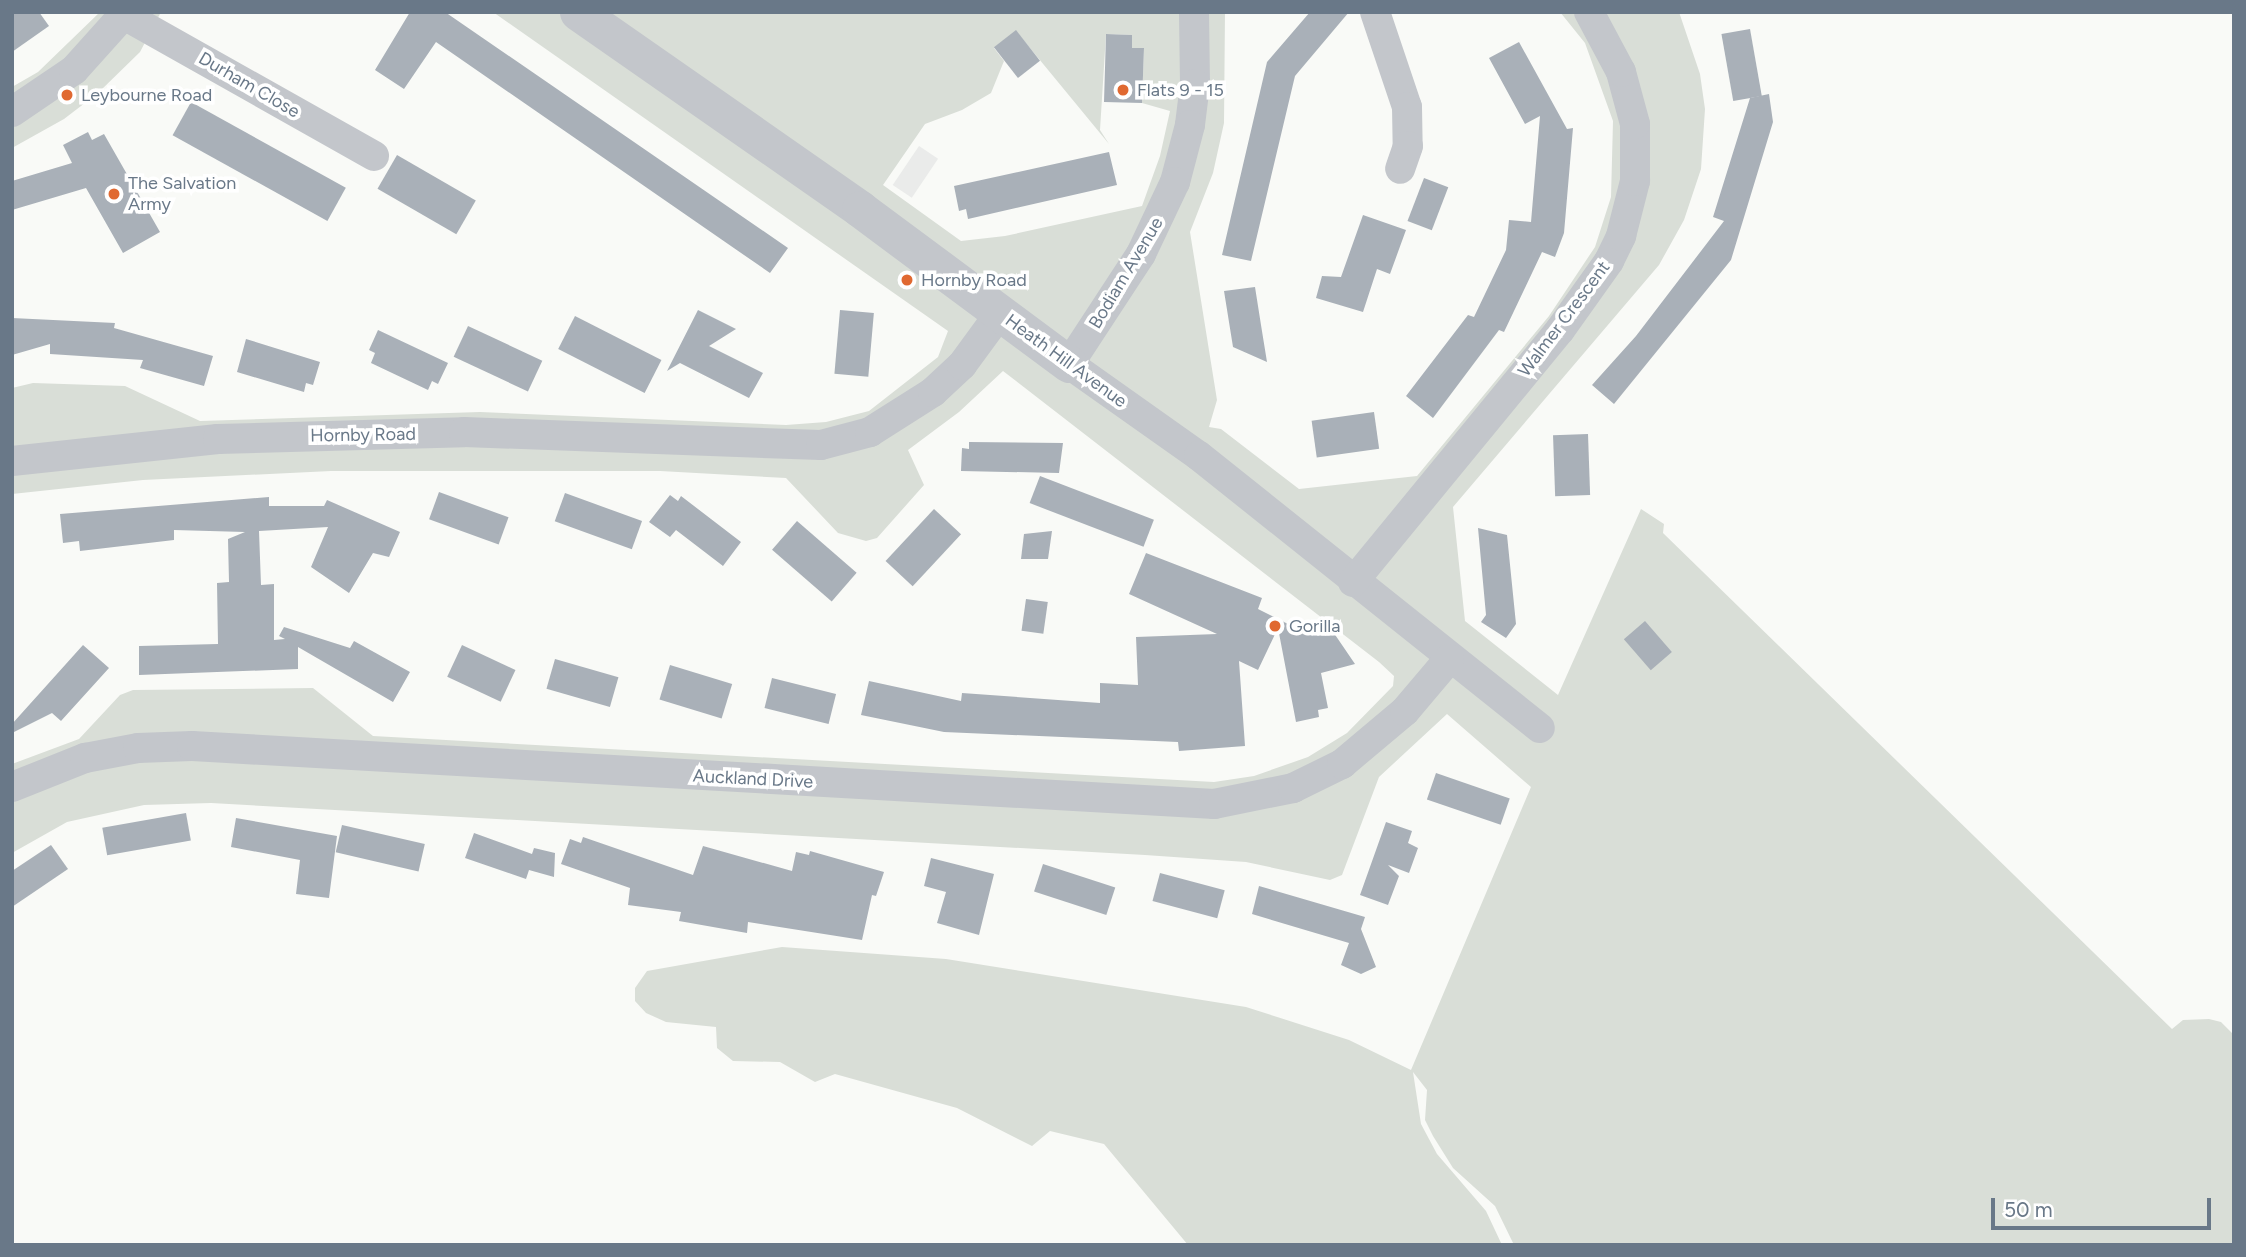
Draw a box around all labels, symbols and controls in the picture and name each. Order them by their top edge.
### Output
street label: Durham Close [195,47,303,123]
place label: Flats 9 - 15 [1137,79,1224,101]
marker: Flats 9 - 15 [1115,82,1131,98]
place label: Leybourne Road [81,84,212,106]
marker: Leybourne Road [59,87,75,103]
place label: The Salvation Army [128,173,236,216]
marker: The Salvation Army [106,186,122,202]
street label: Bodiam Avenue [1084,213,1168,333]
street label: Walmer Crescent [1514,257,1614,381]
place label: Hornby Road [921,269,1027,291]
marker: Hornby Road [899,272,915,288]
street label: Heath Hill Avenue [1001,310,1131,412]
street label: Hornby Road [310,423,416,447]
place label: Gorilla [1289,615,1340,637]
marker: Gorilla [1267,618,1283,634]
street label: Auckland Drive [692,765,814,793]
scale bar [1994,1184,2214,1228]
text: 50 m [2004,1197,2053,1222]

